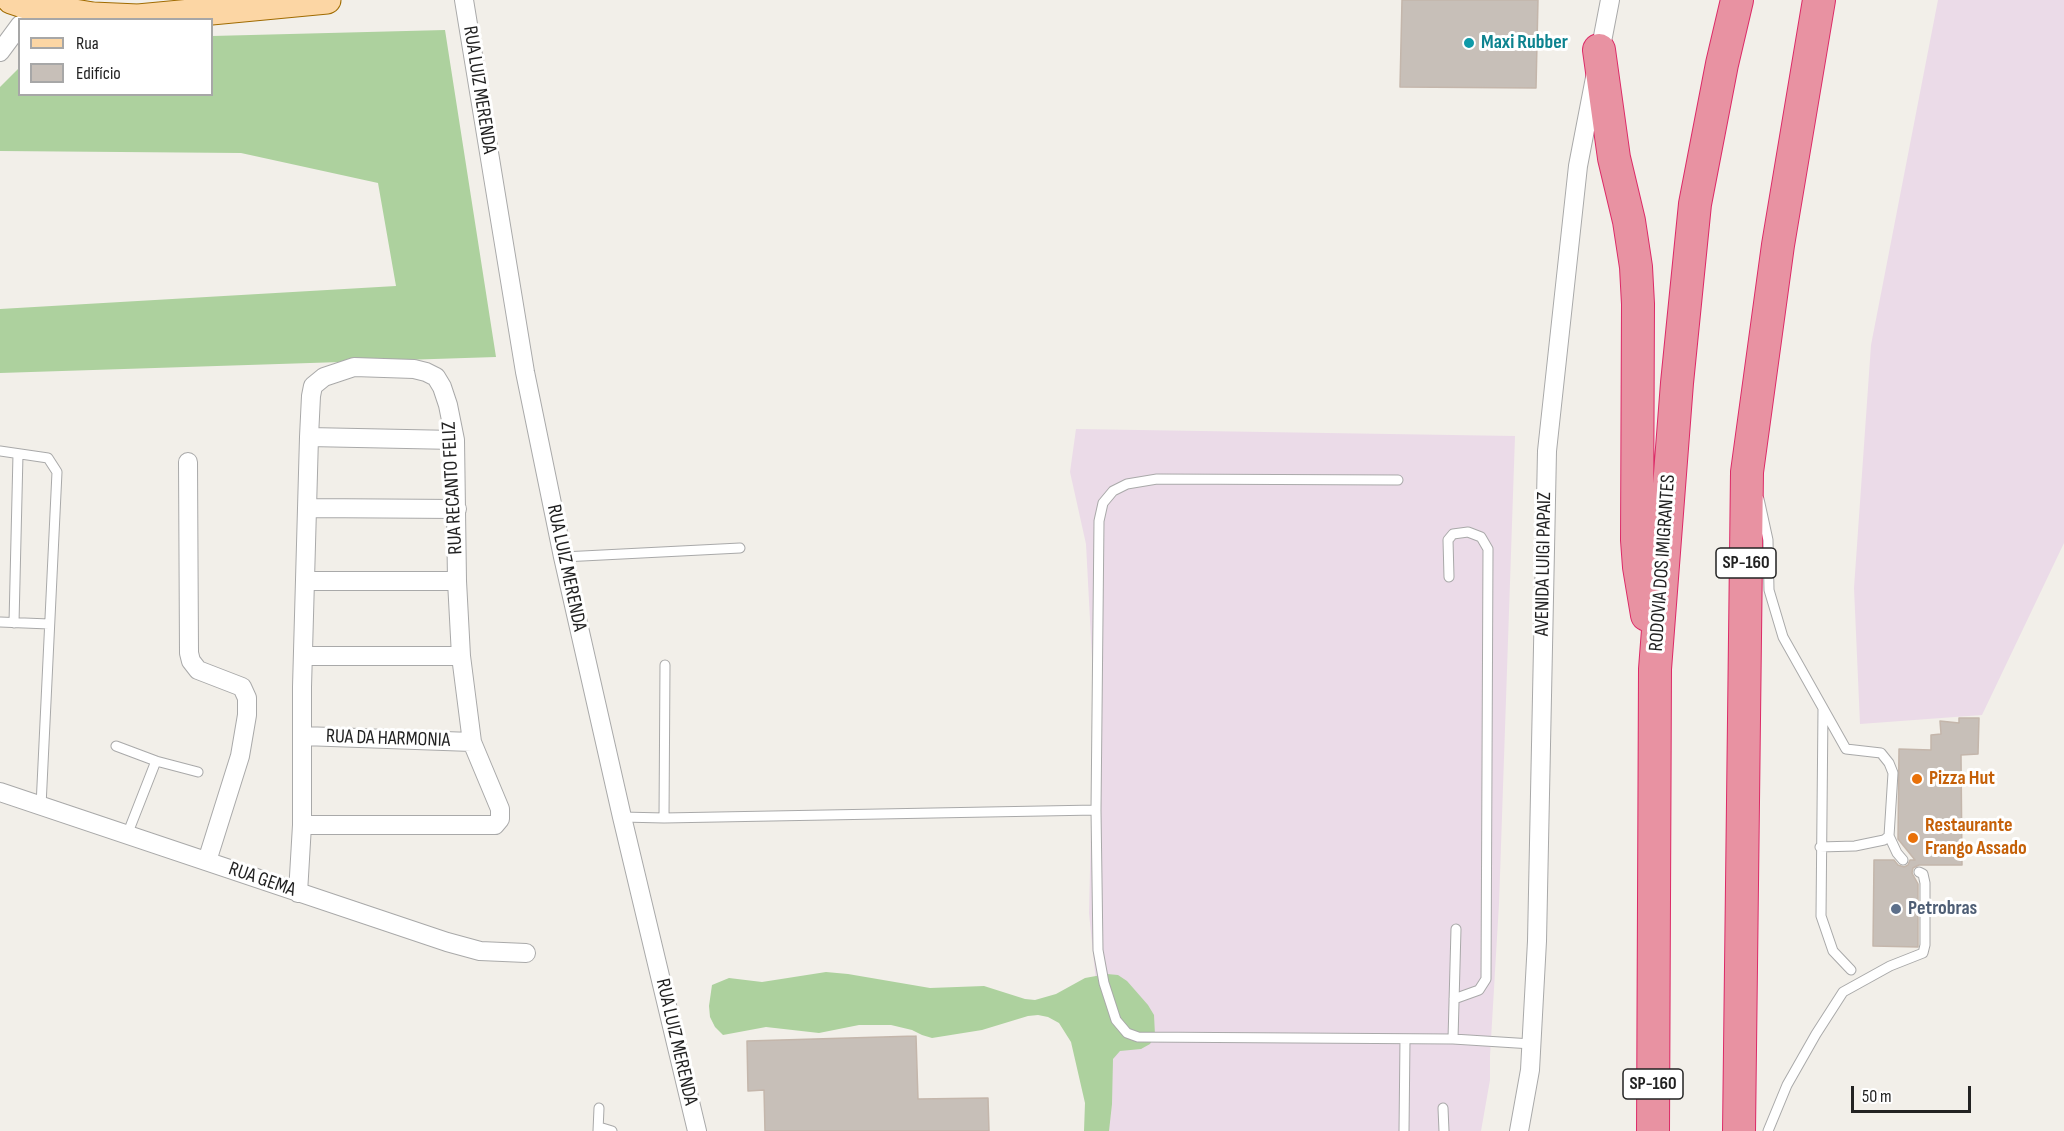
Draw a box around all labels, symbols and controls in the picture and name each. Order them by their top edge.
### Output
legend [18,18,213,96]
street label: RUA LUIZ MERENDA [457,24,501,156]
place label: Maxi Rubber [1481,31,1568,55]
text: Rua [76,33,99,54]
marker: Maxi Rubber [1462,36,1476,50]
text: Edifício [76,63,121,84]
street label: RUA RECANTO FELIZ [438,421,468,555]
street label: RODOVIA DOS IMIGRANTES [1645,474,1681,652]
street label: AVENIDA LUIGI PAPAIZ [1531,492,1557,636]
street label: RUA LUIZ MERENDA [541,502,591,634]
road number: SP-160 [1716,548,1776,578]
street label: RUA DA HARMONIA [325,725,451,753]
place label: Pizza Hut [1929,767,1995,791]
marker: Pizza Hut [1910,772,1924,786]
place label: Restaurante Frango Assado [1925,814,2027,861]
marker: Restaurante Frango Assado [1906,831,1920,845]
street label: RUA GEMA [225,857,299,903]
place label: Petrobras [1908,897,1977,921]
marker: Petrobras [1889,902,1903,916]
street label: RUA LUIZ MERENDA [650,976,702,1108]
road number: SP-160 [1623,1069,1683,1099]
scale bar [1854,1074,1974,1112]
text: 50 m [1862,1086,1892,1107]

